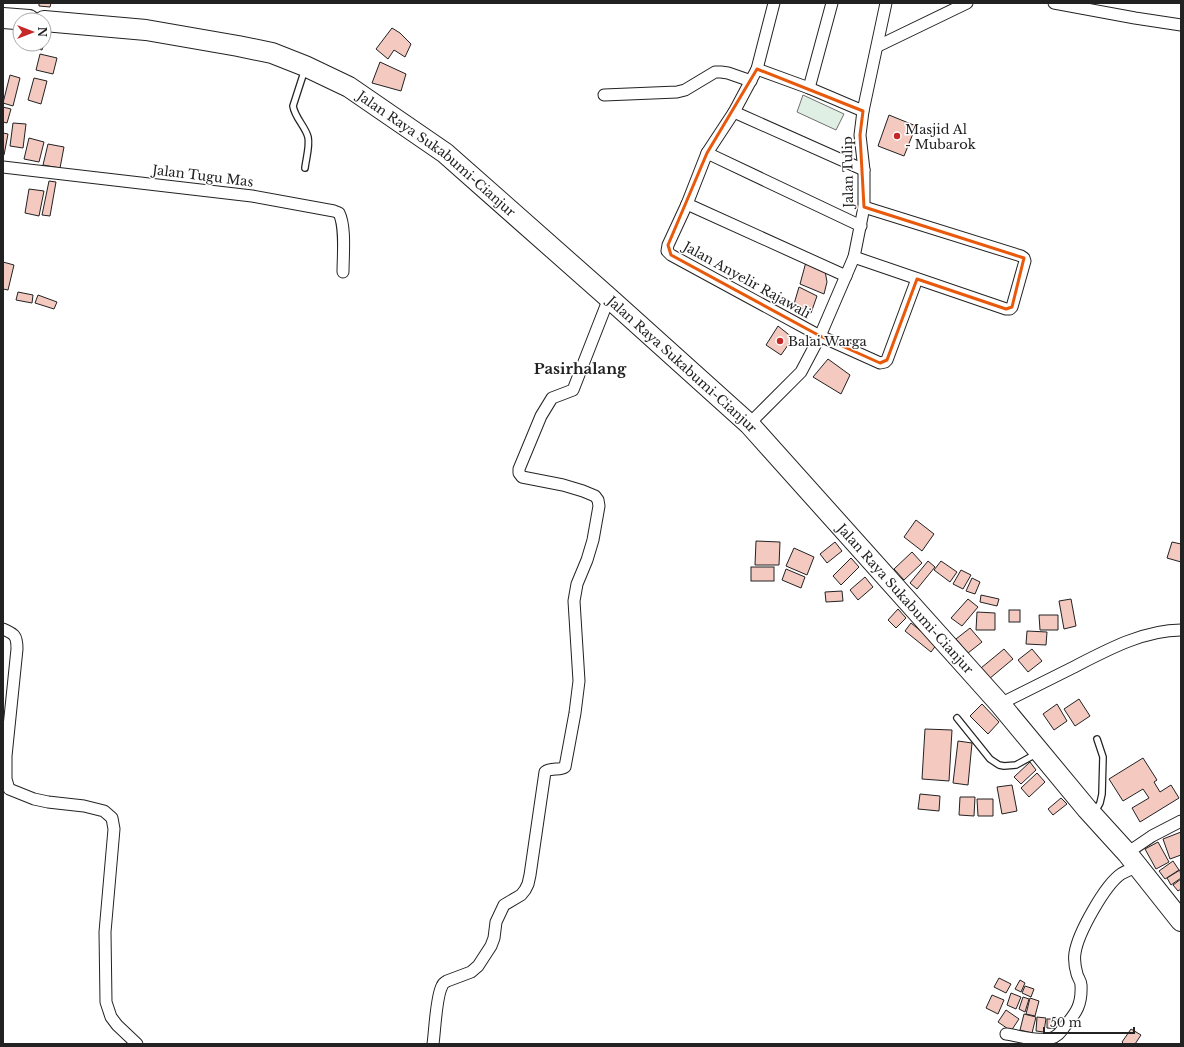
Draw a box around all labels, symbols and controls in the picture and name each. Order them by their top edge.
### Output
north arrow [12,12,52,52]
text: N [35,27,49,38]
street label: Jalan Raya Sukabumi-Cianjur [353,86,520,221]
place label: Masjid Al - Mubarok [905,121,976,153]
marker: Masjid Al - Mubarok [892,131,902,141]
street label: Jalan Tulip [839,136,857,210]
street label: Jalan Tugu Mas [150,161,255,191]
street label: Jalan Anyelir Rajawali [679,237,814,322]
street label: Jalan Raya Sukabumi-Cianjur [602,291,762,437]
place label: Balai Warga [788,333,868,350]
marker: Balai Warga [775,336,785,346]
district label: Pasirhalang [534,359,627,378]
street label: Jalan Raya Sukabumi-Cianjur [832,518,978,678]
scale bar [1044,1009,1134,1035]
text: 50 m [1050,1015,1082,1030]

